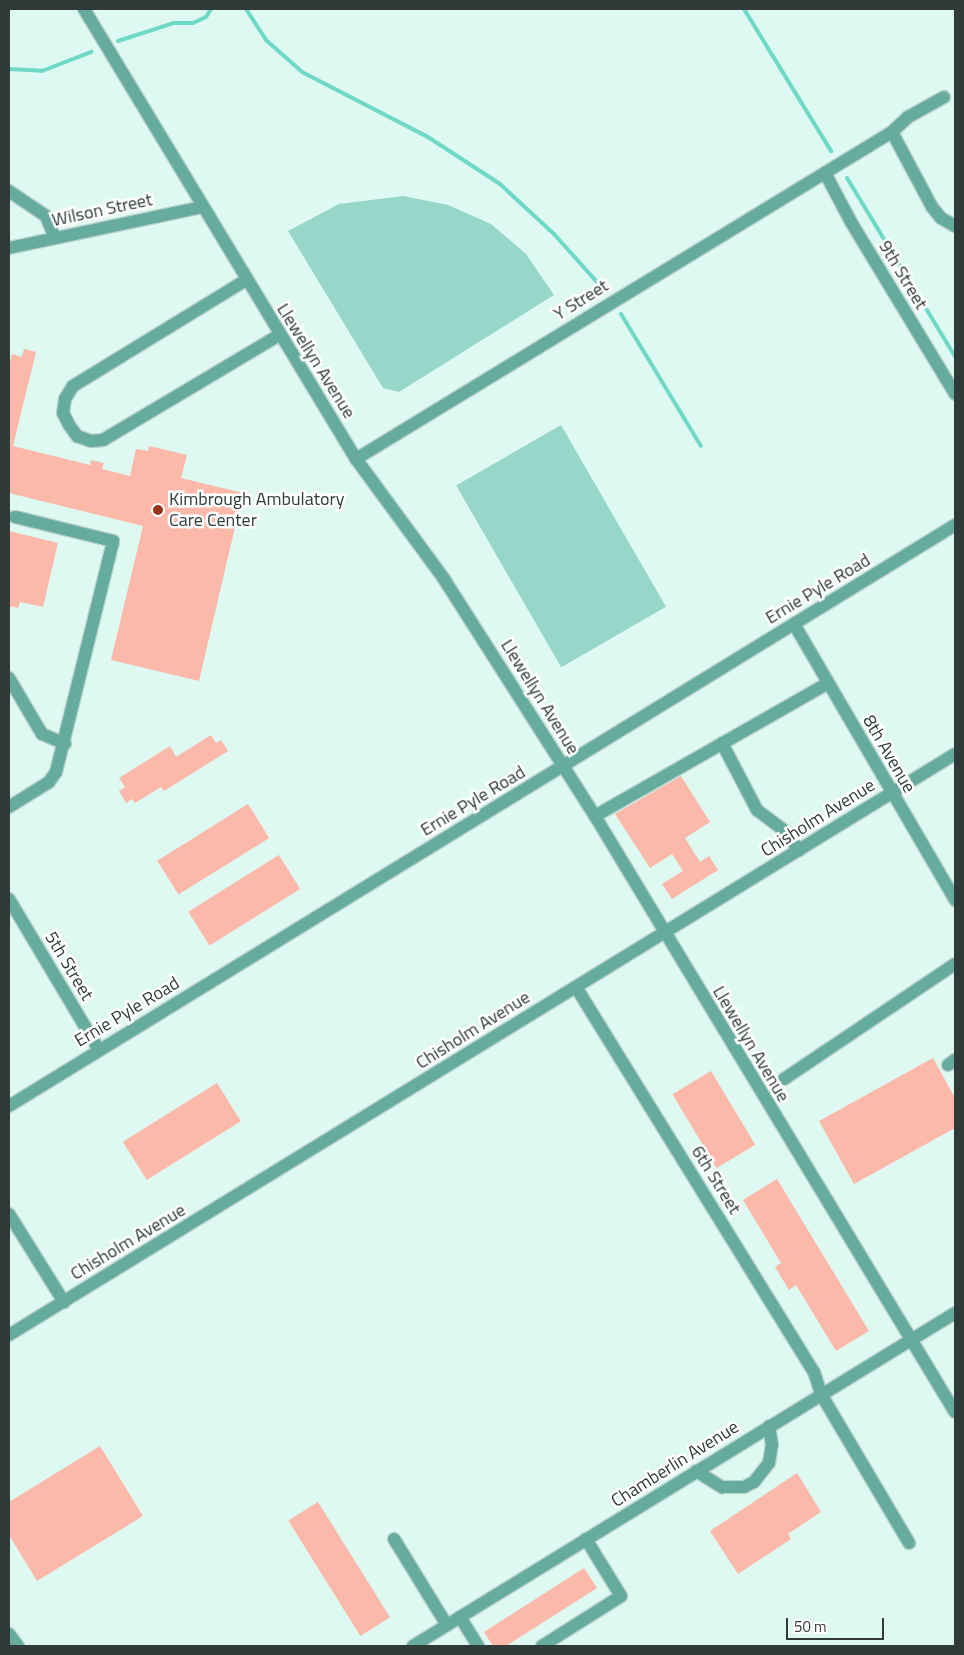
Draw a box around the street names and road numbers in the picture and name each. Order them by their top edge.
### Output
street label: Wilson Street [50,189,154,231]
street label: 9th Street [874,237,932,313]
street label: Y Street [550,275,612,325]
street label: Llewellyn Avenue [272,300,360,422]
street label: Ernie Pyle Road [762,549,874,629]
street label: Llewellyn Avenue [496,636,584,758]
street label: 8th Avenue [858,711,920,797]
street label: Ernie Pyle Road [417,761,529,841]
street label: Chisholm Avenue [757,774,879,862]
street label: 5th Street [40,928,98,1004]
street label: Ernie Pyle Road [71,972,183,1052]
street label: Llewellyn Avenue [708,982,794,1106]
street label: Chisholm Avenue [412,986,534,1074]
street label: 6th Street [687,1142,745,1218]
street label: Chisholm Avenue [67,1199,189,1285]
street label: Chamberlin Avenue [607,1416,743,1512]

